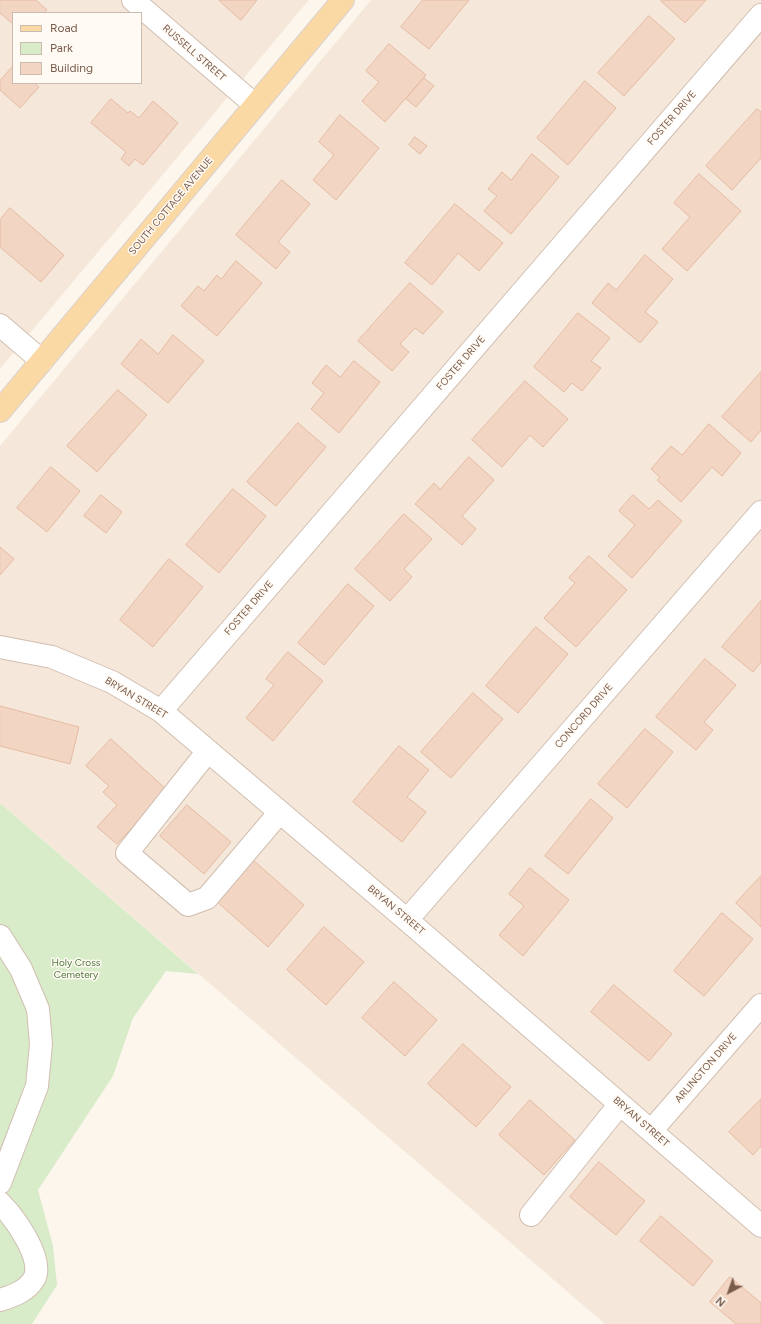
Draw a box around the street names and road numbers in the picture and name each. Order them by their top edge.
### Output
street label: RUSSELL STREET [160,22,228,84]
street label: FOSTER DRIVE [645,88,699,148]
street label: SOUTH COTTAGE AVENUE [127,155,215,257]
street label: FOSTER DRIVE [434,333,488,393]
street label: FOSTER DRIVE [222,578,276,638]
street label: BRYAN STREET [103,675,169,721]
street label: CONCORD DRIVE [553,681,615,751]
street label: BRYAN STREET [365,883,427,937]
street label: ARLINGTON DRIVE [672,1031,740,1105]
street label: BRYAN STREET [610,1094,672,1150]

